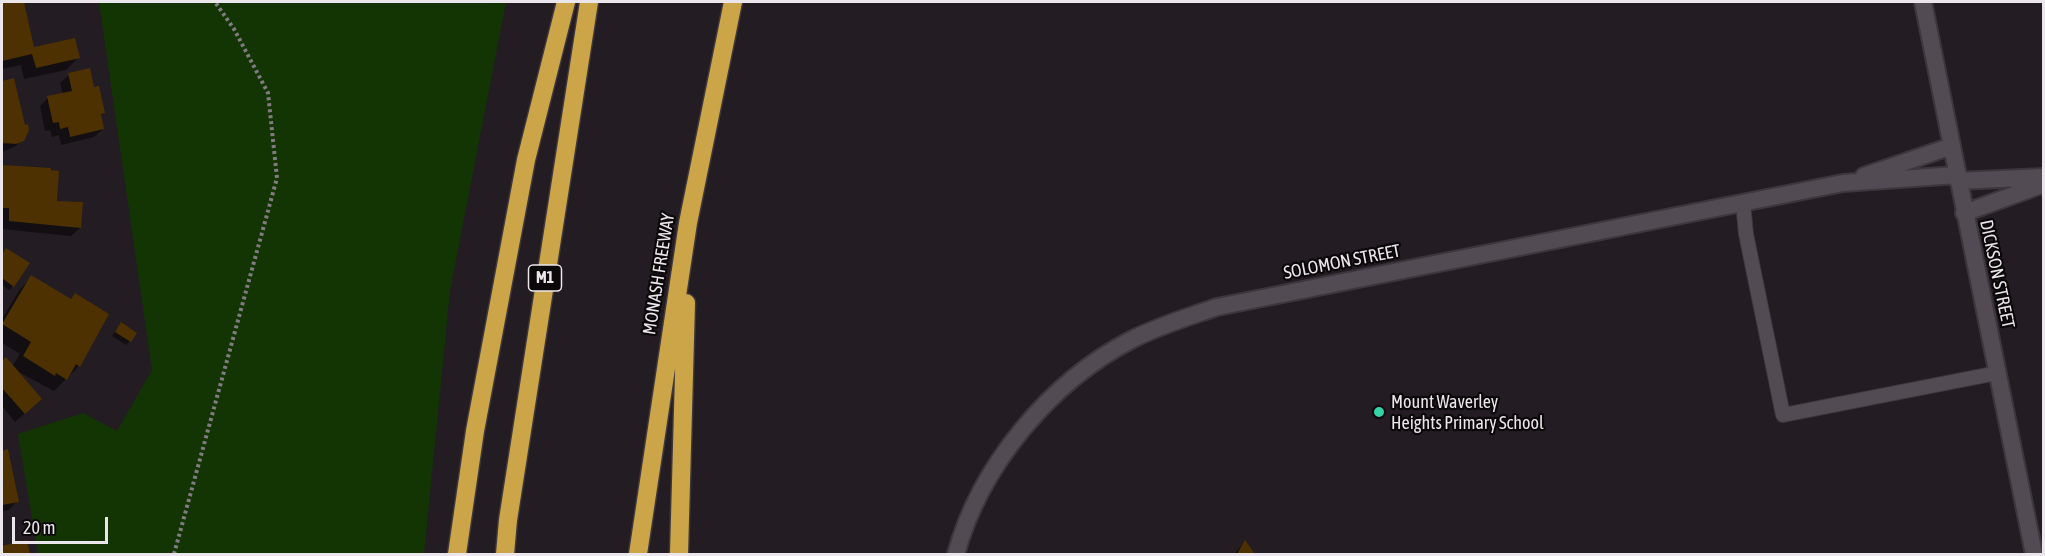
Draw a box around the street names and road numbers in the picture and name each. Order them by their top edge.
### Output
street label: MONASH FREEWAY [639,212,679,336]
street label: DICKSON STREET [1975,218,2019,330]
street label: SOLOMON STREET [1282,240,1402,284]
road number: M1 [528,265,562,291]

